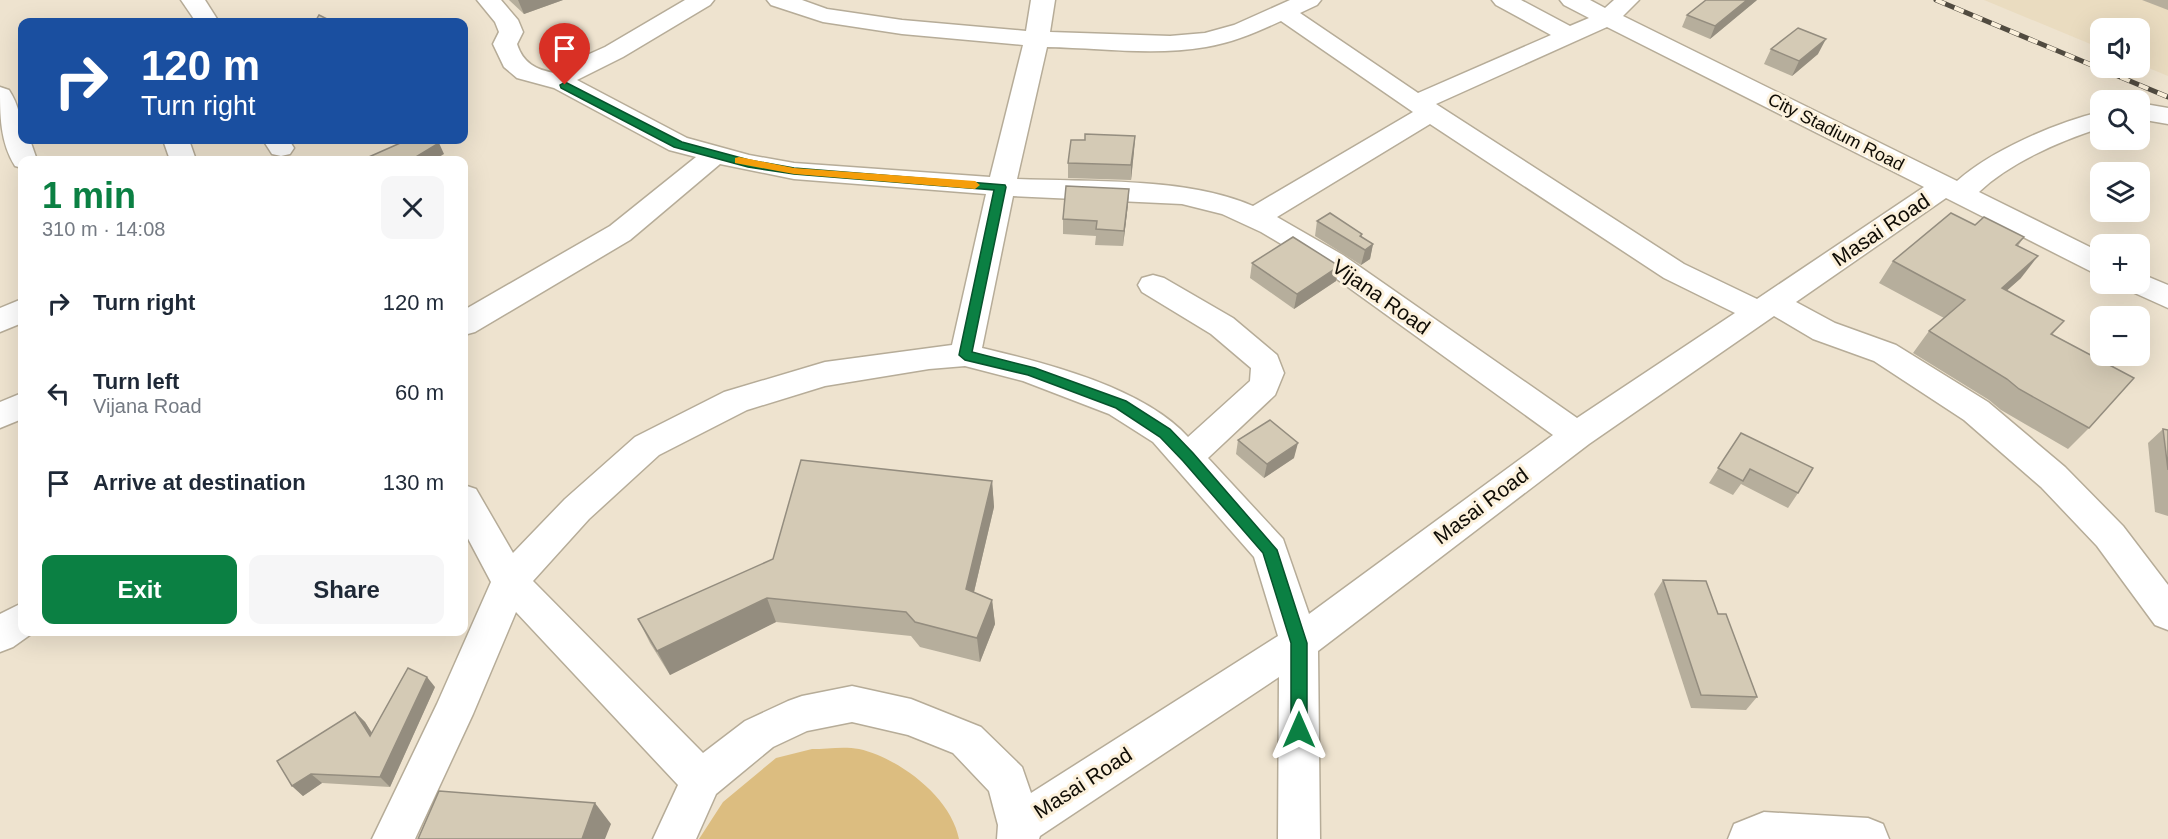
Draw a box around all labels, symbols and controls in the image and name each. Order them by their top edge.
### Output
map controls [2090,18,2150,366]
button: sound [2090,18,2150,78]
pin [539,23,590,85]
icon: arrive [548,32,581,65]
icon: right [42,42,120,120]
text: 120 m [141,42,260,89]
street label: City Stadium Road [1765,89,1907,175]
button: search [2090,90,2150,150]
text: Turn right [141,91,256,121]
button: layers [2090,162,2150,222]
text: 1 min [42,175,136,216]
button: close [381,176,444,239]
street label: Masai Road [1828,189,1934,270]
text: 310 m · 14:08 [42,218,165,240]
button: + [2090,234,2150,294]
street label: Vijana Road [1328,254,1435,339]
icon: right [42,287,75,320]
text: Turn right [93,290,195,315]
text: 120 m [383,290,444,315]
button: − [2090,306,2150,366]
text: Turn left [93,369,179,394]
icon: left [42,377,75,410]
text: 60 m [395,380,444,405]
text: Vijana Road [93,395,202,417]
street label: Masai Road [1429,463,1532,549]
icon: arrive [42,467,75,500]
text: Arrive at destination [93,470,306,495]
text: 130 m [383,470,444,495]
button: Exit [42,555,237,624]
button: Share [249,555,444,624]
position arrow [1267,698,1331,762]
street label: Masai Road [1029,742,1136,823]

